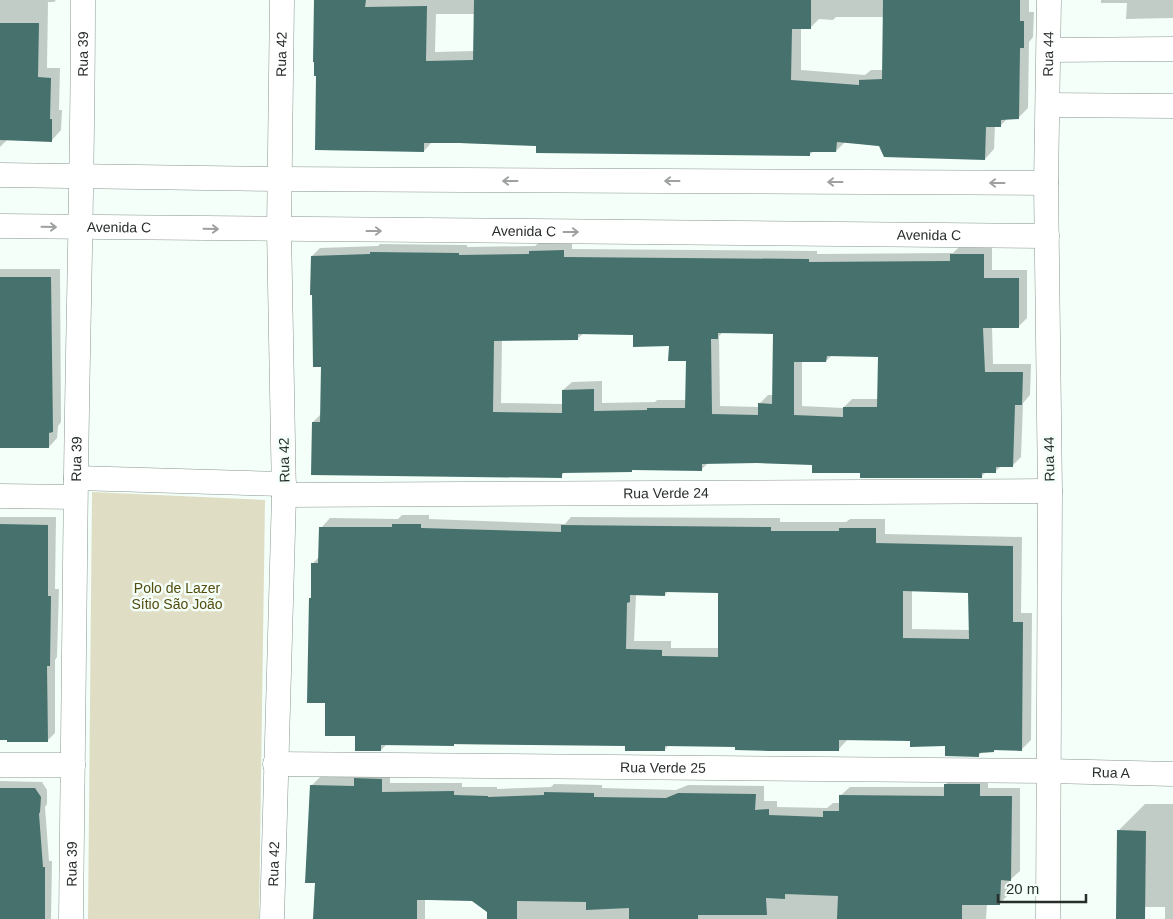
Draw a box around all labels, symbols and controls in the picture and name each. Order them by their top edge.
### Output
street label: Rua 39 [75,31,91,77]
street label: Rua 42 [273,31,290,77]
street label: Rua 44 [1040,31,1056,77]
one-way arrow [502,176,518,185]
one-way arrow [665,176,681,186]
one-way arrow [827,177,844,187]
one-way arrow [990,178,1006,188]
street label: Avenida C [87,219,151,235]
one-way arrow [40,222,56,232]
street label: Avenida C [492,223,556,239]
one-way arrow [202,224,219,234]
one-way arrow [365,226,381,236]
one-way arrow [562,227,579,237]
street label: Avenida C [897,227,961,243]
street label: Rua 39 [68,436,85,482]
street label: Rua 44 [1041,436,1057,482]
street label: Rua 42 [276,437,292,483]
street label: Rua Verde 24 [623,485,709,501]
park label: Polo de Lazer Sítio São João [131,580,223,612]
street label: Rua Verde 25 [620,759,706,776]
street label: Rua A [1092,764,1131,781]
street label: Rua 39 [63,841,80,887]
street label: Rua 42 [265,841,282,887]
scale bar [998,872,1086,904]
text: 20 m [1006,880,1039,897]

